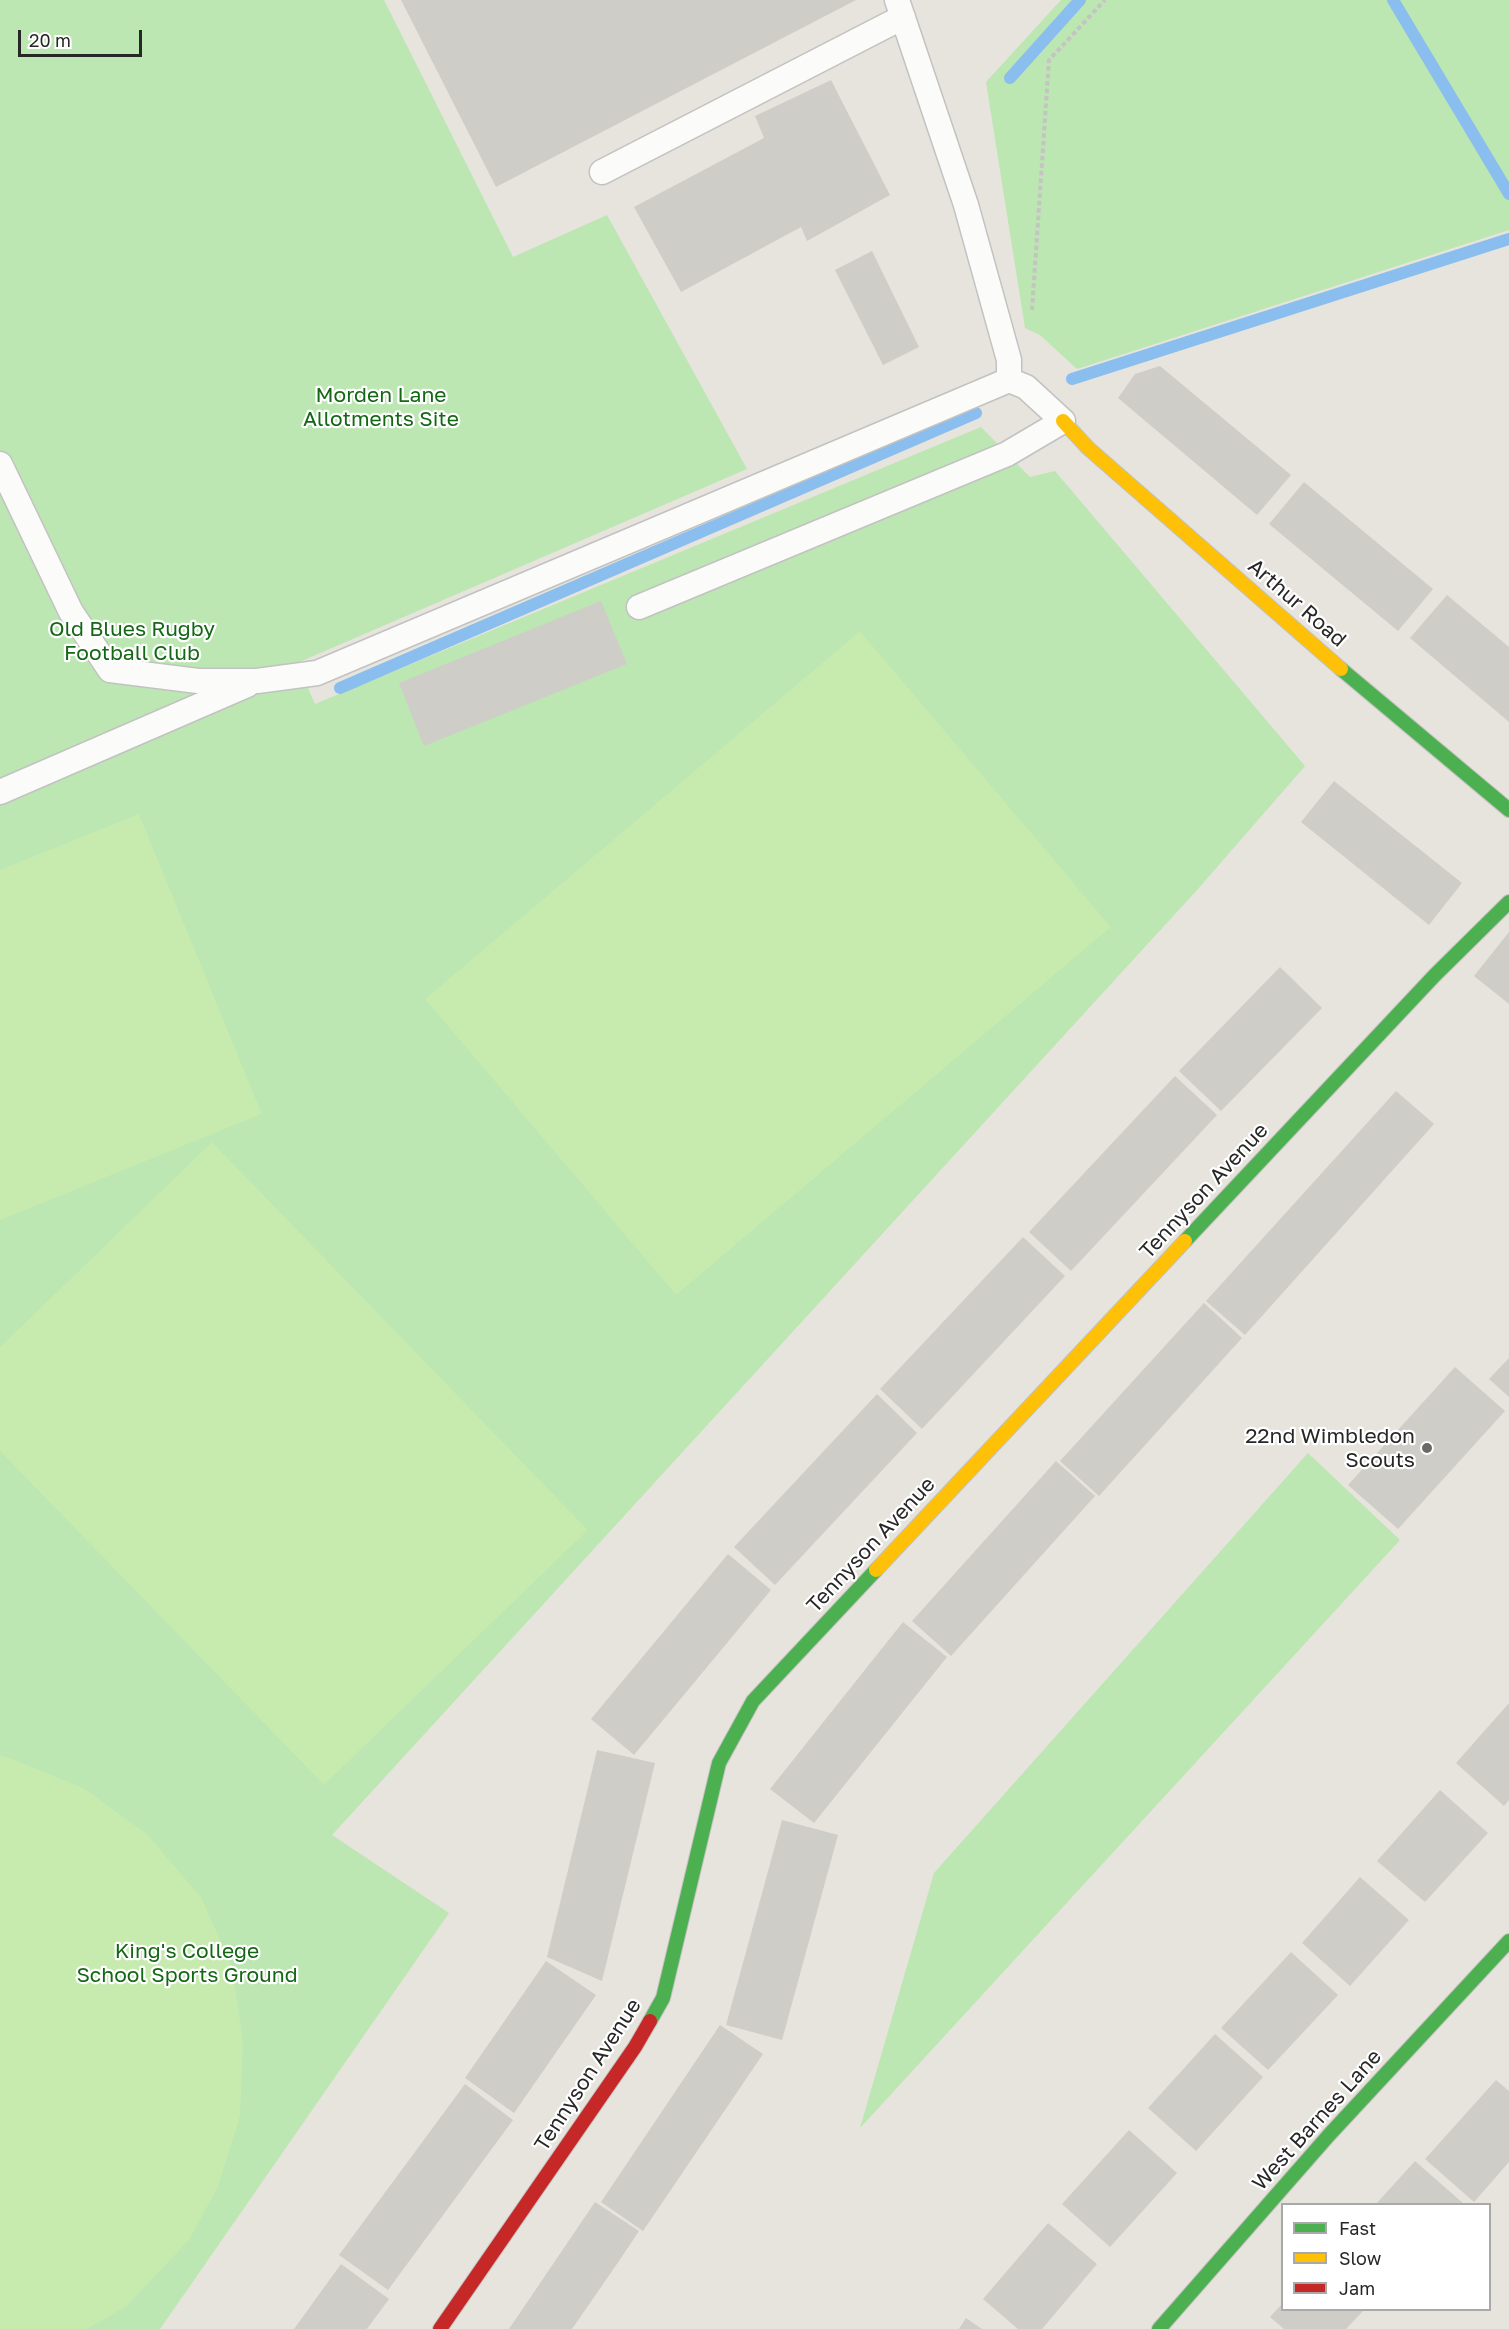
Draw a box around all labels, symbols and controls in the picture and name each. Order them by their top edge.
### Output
scale bar [21,18,146,56]
text: 20 m [29,29,71,51]
park label: Morden Lane Allotments Site [303,382,459,432]
street label: Arthur Road [1243,554,1351,652]
park label: Old Blues Rugby Football Club [49,616,215,666]
street label: Tennyson Avenue [1135,1118,1273,1264]
place label: 22nd Wimbledon Scouts [1245,1423,1415,1473]
marker: 22nd Wimbledon Scouts [1420,1441,1434,1455]
street label: Tennyson Avenue [802,1472,940,1618]
park label: King's College School Sports Ground [76,1938,298,1988]
street label: Tennyson Avenue [529,1994,647,2156]
street label: West Barnes Lane [1247,2044,1387,2196]
legend [1281,2203,1491,2311]
text: Fast [1339,2217,1376,2239]
text: Slow [1339,2247,1381,2269]
text: Jam [1339,2277,1375,2299]

